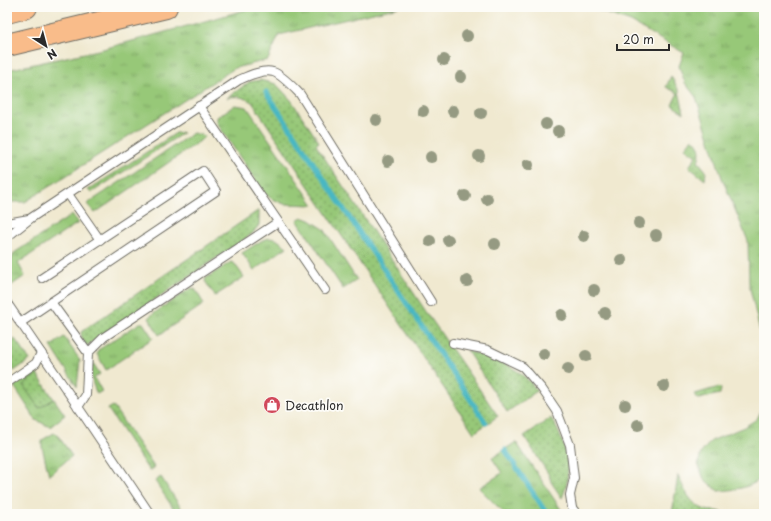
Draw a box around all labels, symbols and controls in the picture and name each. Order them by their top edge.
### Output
north arrow [26,26,66,66]
scale bar [617,26,669,52]
text: 20 m [623,30,654,48]
text: N [43,45,61,64]
shop icon: Decathlon [262,395,282,415]
place label: Decathlon [285,396,343,414]

